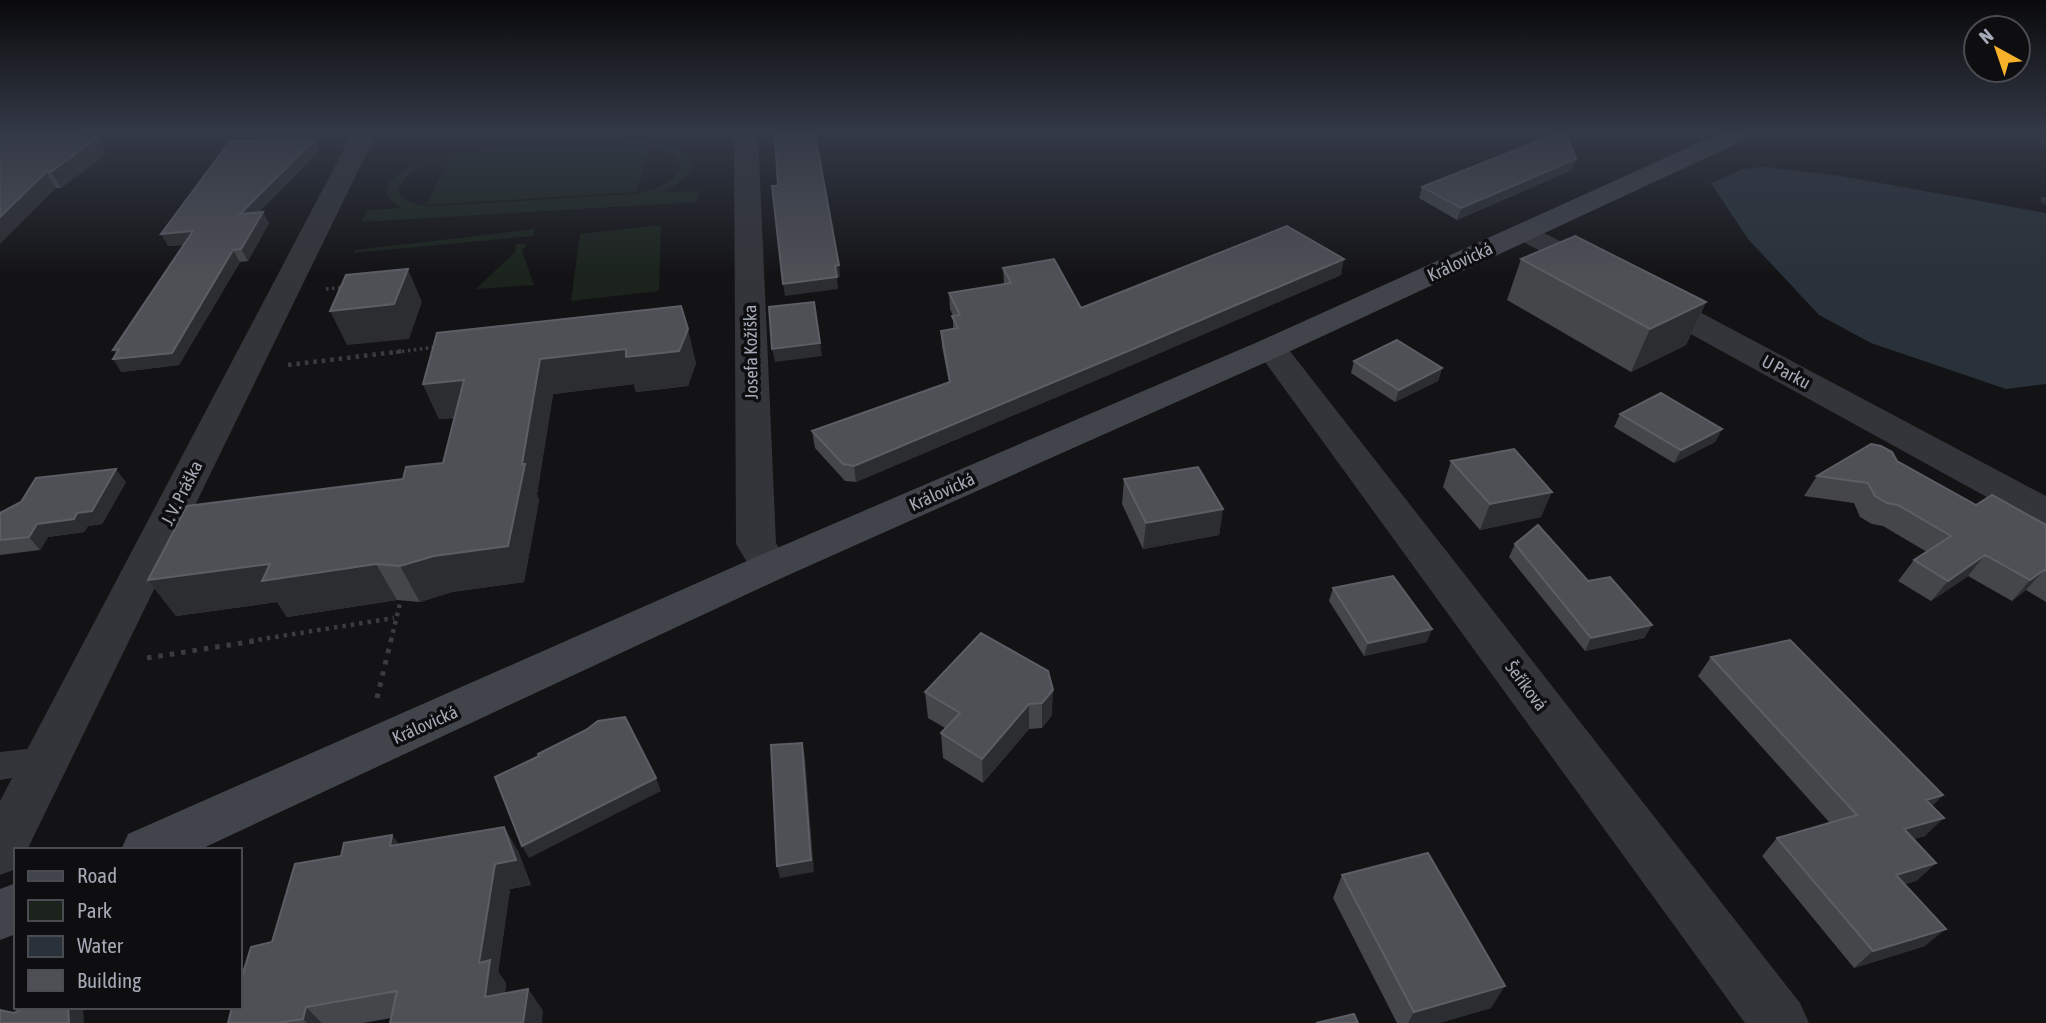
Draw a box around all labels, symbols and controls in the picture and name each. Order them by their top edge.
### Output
north arrow [1962,14,2032,84]
text: N [1975,24,1997,48]
street label: Královická [1424,237,1496,286]
street label: Josefa Kožíška [739,305,762,399]
street label: U Parku [1758,350,1814,393]
street label: J. V. Práška [156,457,207,529]
street label: Královická [906,468,978,515]
street label: Šeříková [1501,657,1552,715]
street label: Královická [389,701,461,748]
legend [14,848,242,1009]
text: Road [77,863,117,887]
text: Park [77,898,112,922]
text: Water [77,933,124,957]
text: Building [77,968,141,992]

